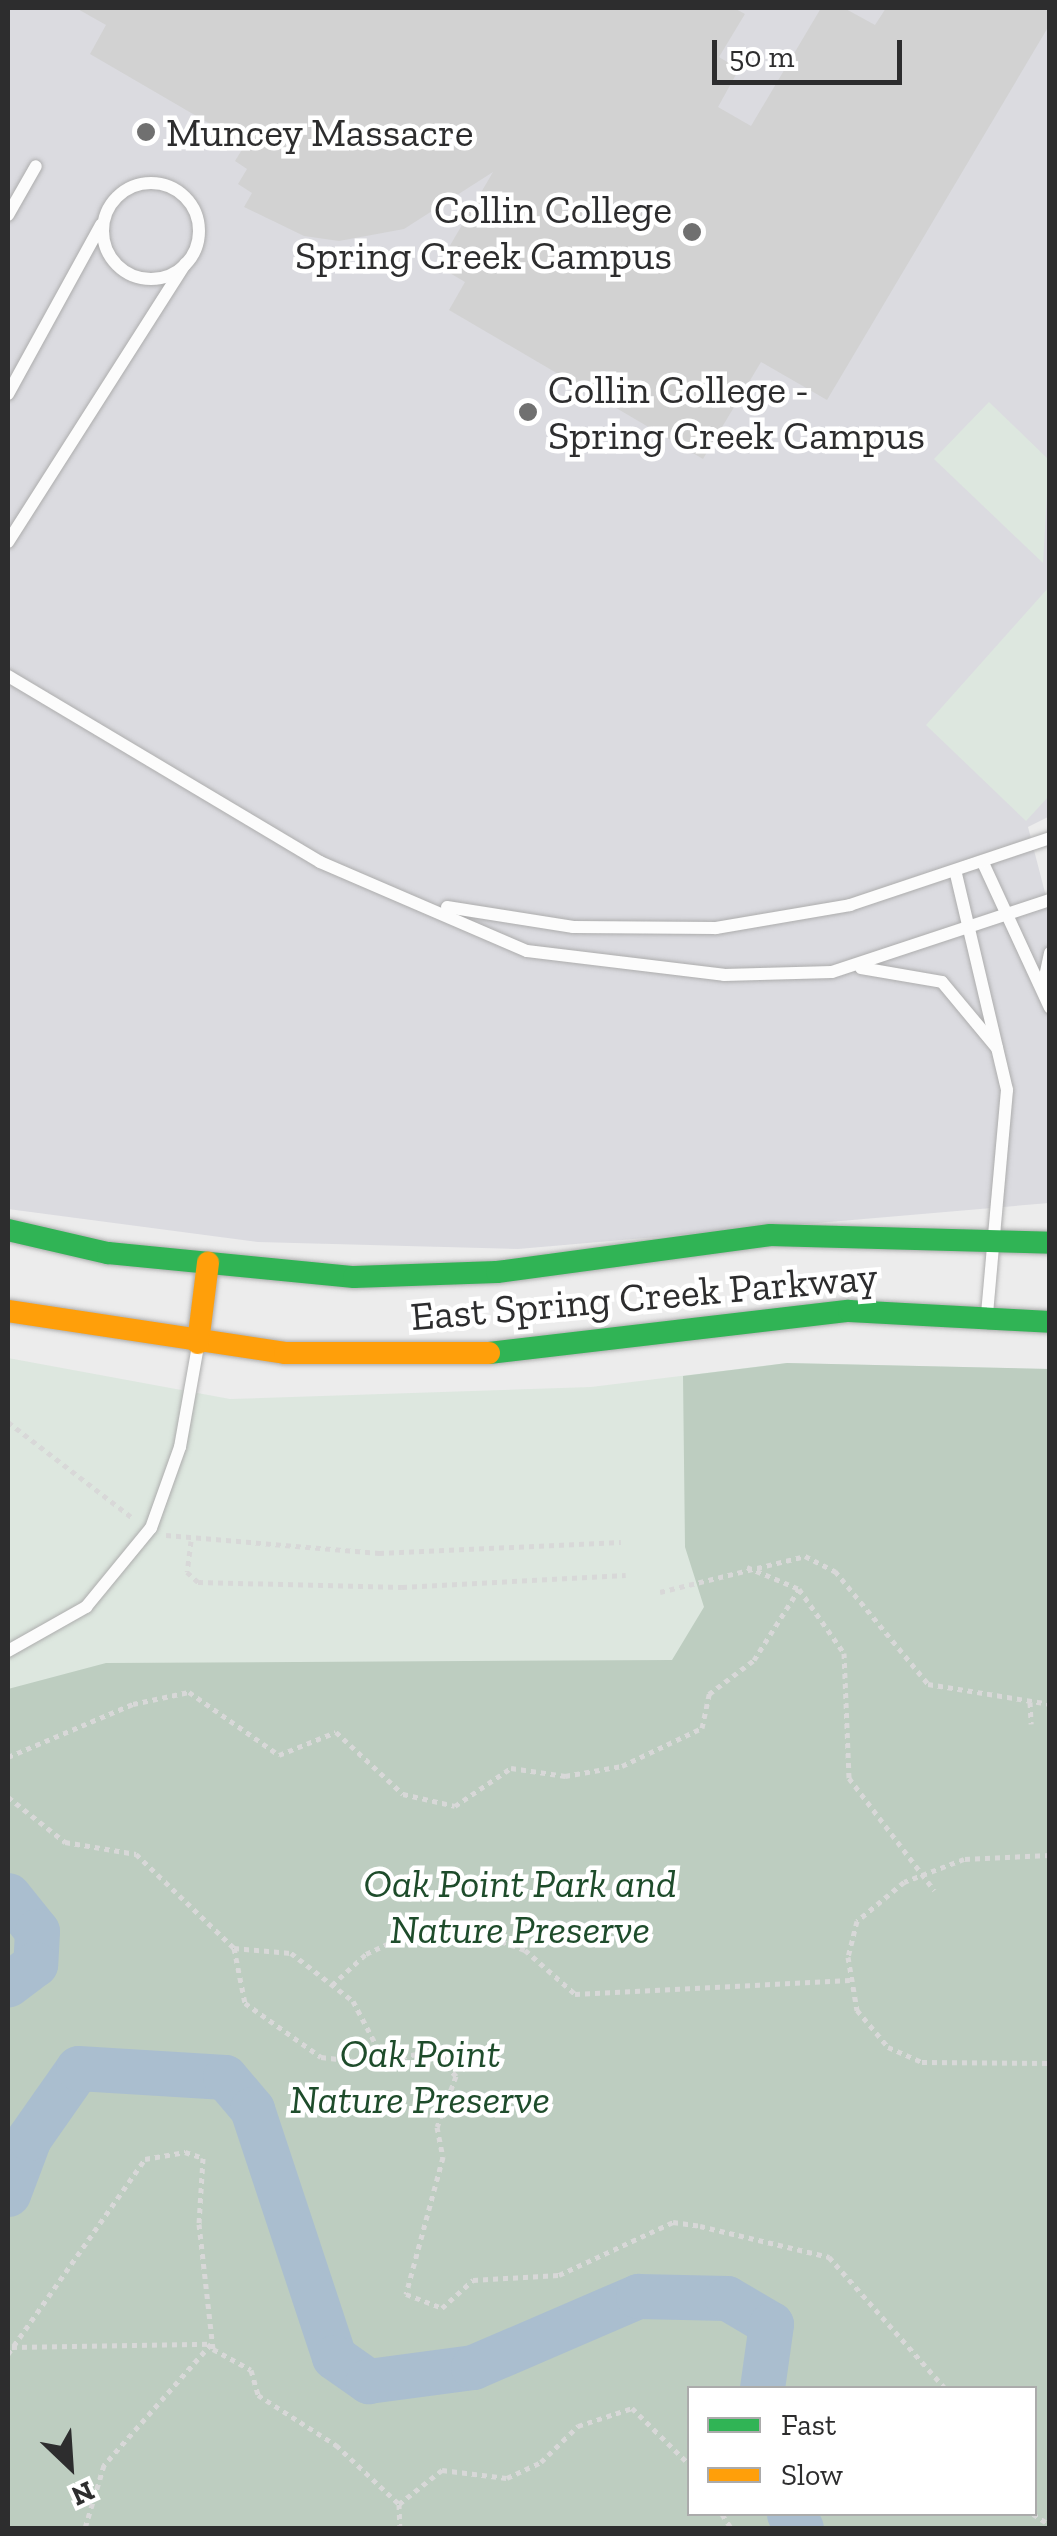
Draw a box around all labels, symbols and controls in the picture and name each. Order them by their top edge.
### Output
scale bar [717,20,907,82]
text: 50 m [729,39,794,75]
place label: Muncey Massacre [166,108,475,156]
marker: Muncey Massacre [135,121,157,143]
place label: Collin College Spring Creek Campus [295,185,672,279]
marker: Collin College Spring Creek Campus [681,221,703,243]
place label: Collin College - Spring Creek Campus [548,365,925,459]
marker: Collin College - Spring Creek Campus [517,401,539,423]
street label: East Spring Creek Parkway [409,1252,879,1340]
park label: Oak Point Park and Nature Preserve [363,1859,677,1953]
park label: Oak Point Nature Preserve [290,2029,550,2123]
legend [687,2386,1037,2516]
text: Fast [781,2407,836,2443]
north arrow [20,2416,120,2516]
text: Slow [781,2457,843,2493]
text: N [66,2474,100,2513]

